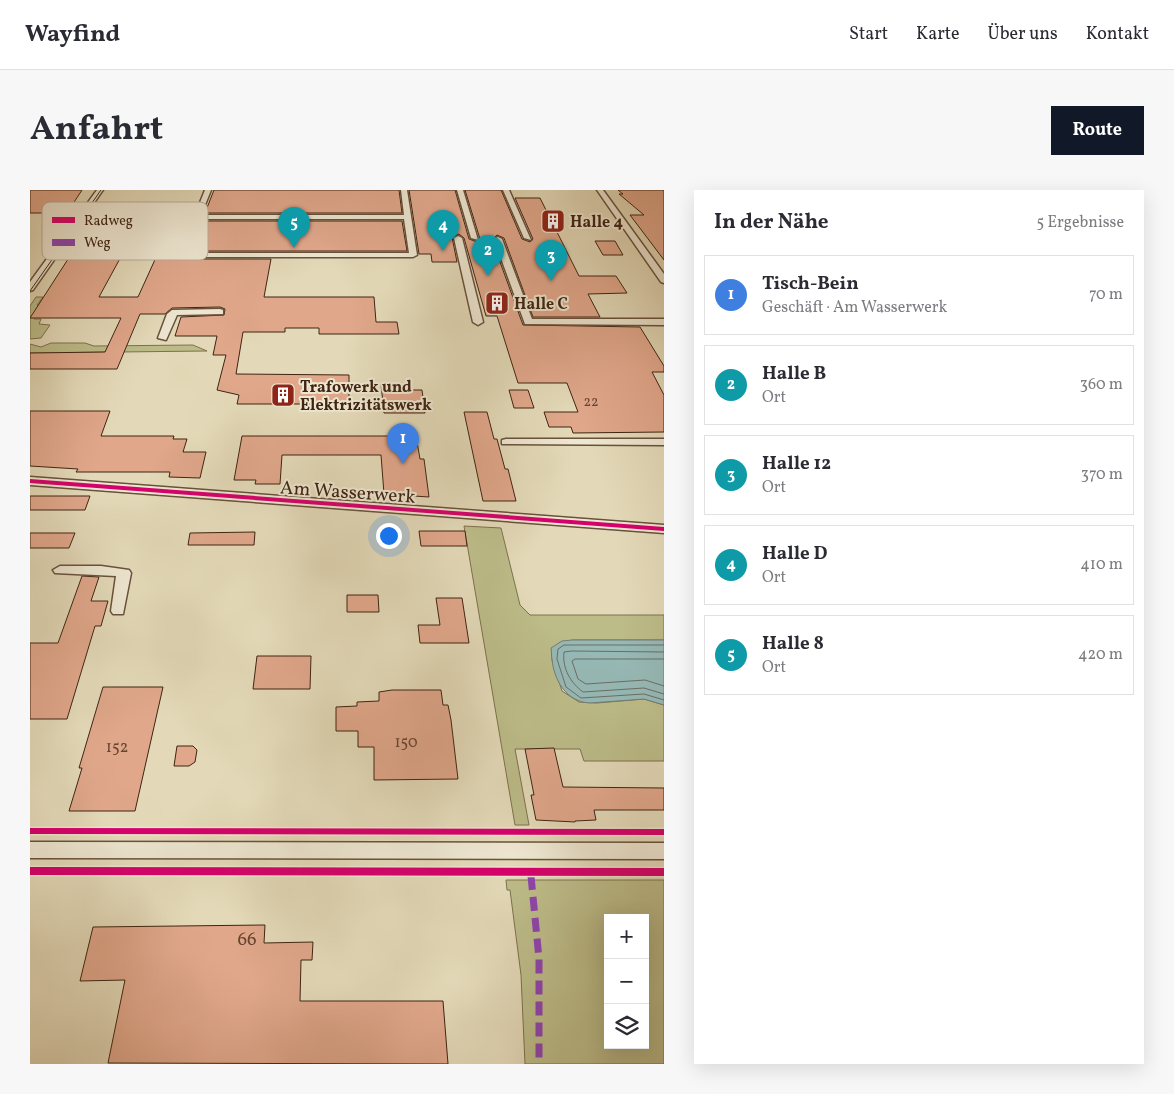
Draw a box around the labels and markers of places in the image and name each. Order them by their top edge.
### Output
pin: 5 [278,207,310,248]
building icon: Halle 4 [540,208,566,234]
pin: 4 [427,210,459,251]
place label: Halle 4 [570,212,623,234]
pin: 2 [472,235,504,276]
pin: 3 [535,240,567,281]
building icon: Halle C [484,290,510,316]
place label: Halle C [514,294,568,316]
place label: Trafowerk und Elektrizitätswerk [300,377,432,417]
building icon: Trafowerk und Elektrizitätswerk [270,382,296,408]
pin: 1 [387,423,419,464]

